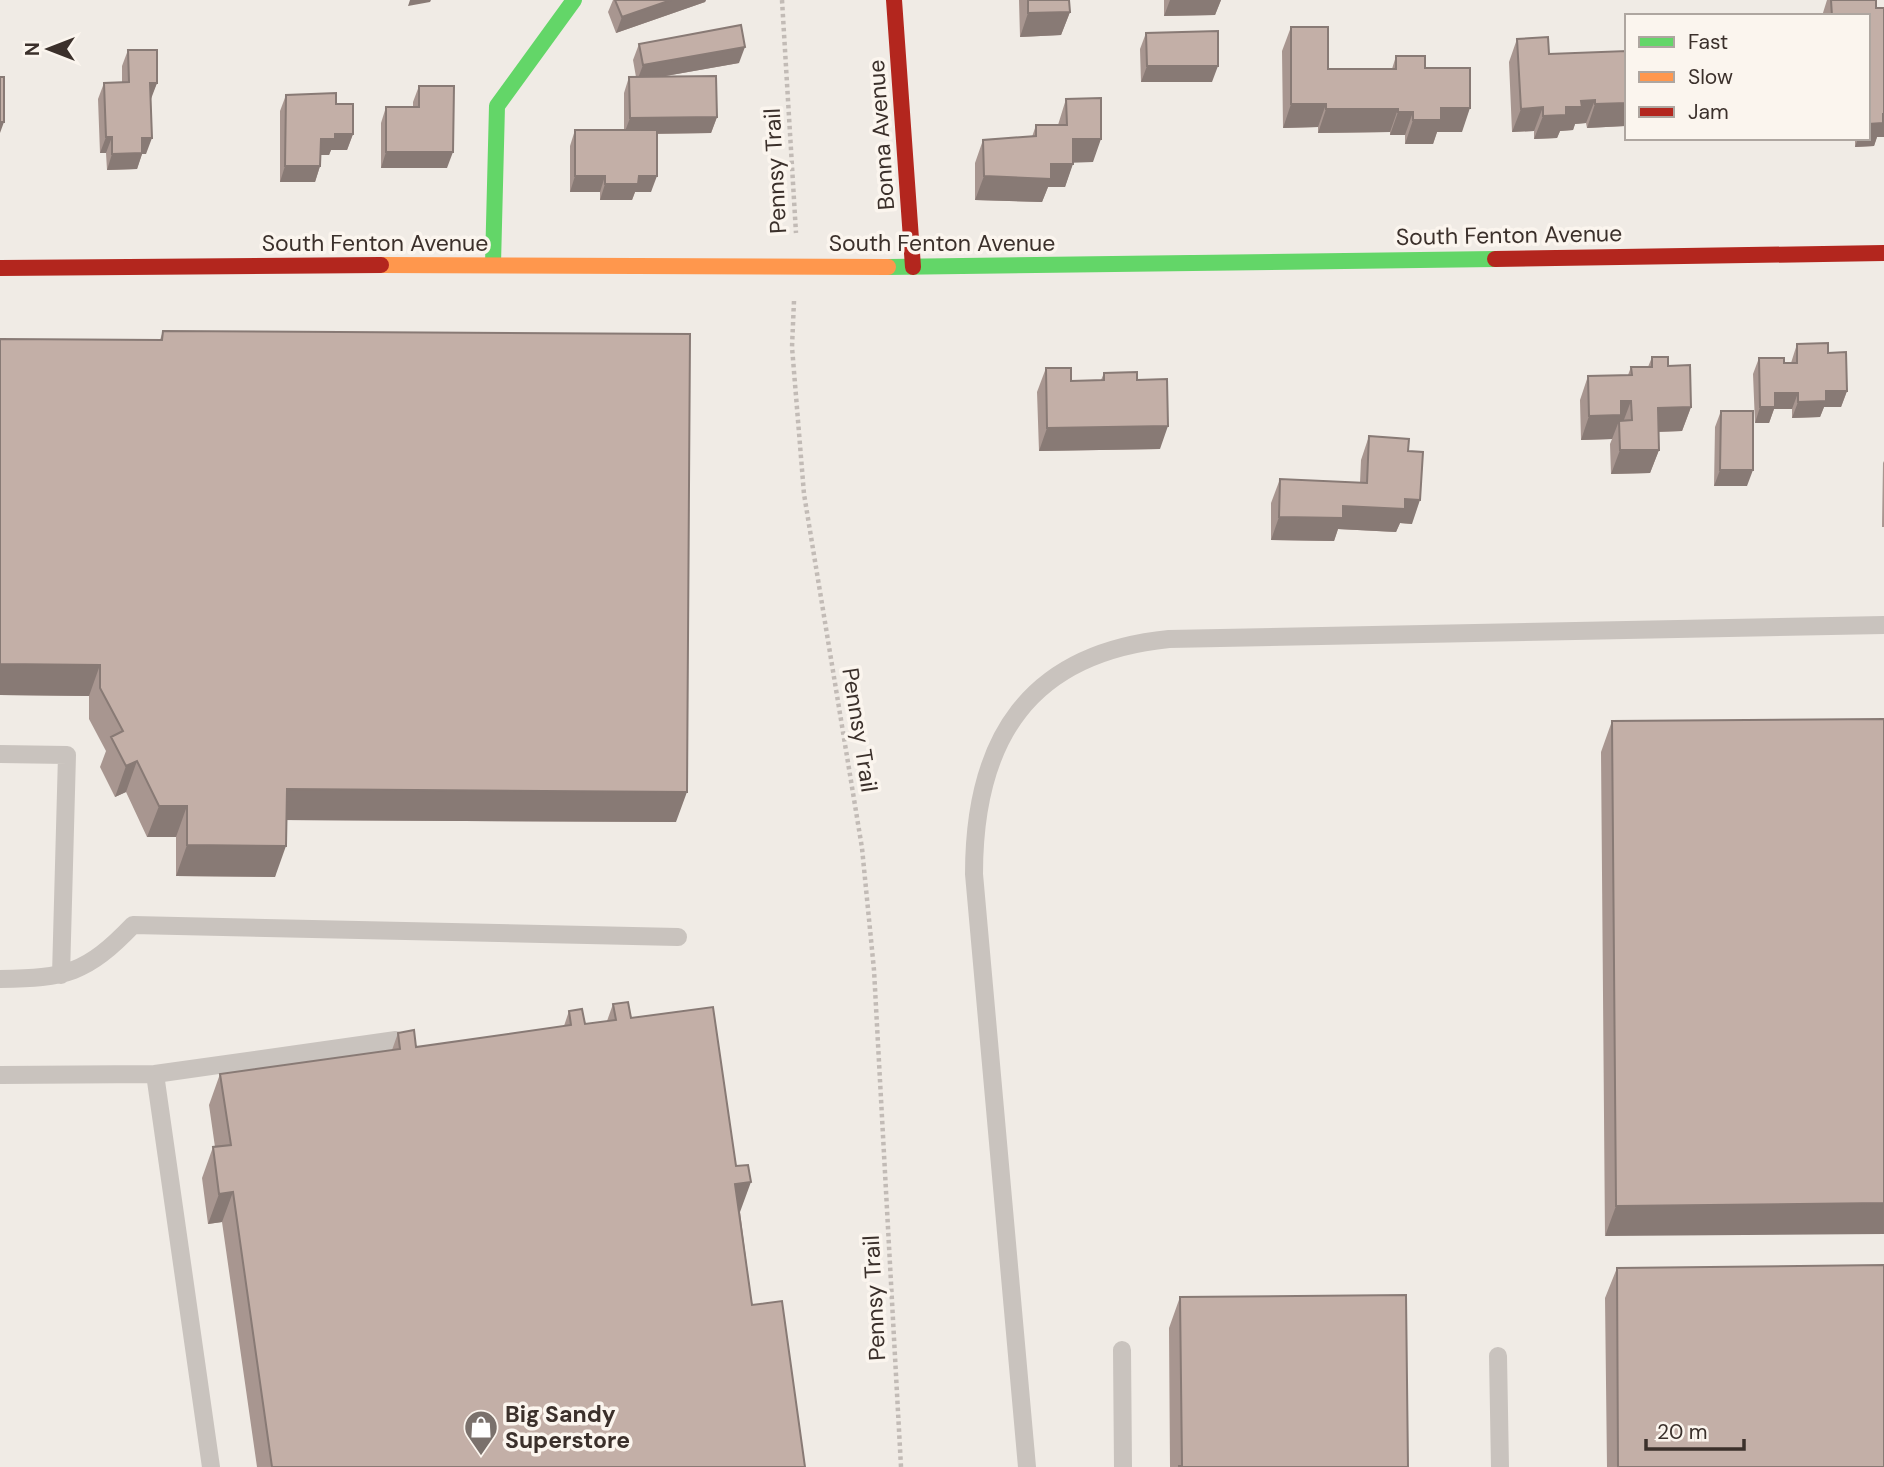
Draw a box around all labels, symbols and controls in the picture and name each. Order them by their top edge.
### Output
north arrow [14,14,84,84]
legend [1625,14,1870,140]
text: Fast [1688,28,1728,56]
text: N [20,42,45,56]
street label: Bonna Avenue [861,59,901,211]
text: Slow [1688,63,1733,91]
text: Jam [1688,98,1729,126]
street label: Pennsy Trail [757,108,793,234]
street label: South Fenton Avenue [1396,218,1622,252]
street label: South Fenton Avenue [262,228,488,258]
street label: South Fenton Avenue [829,228,1055,258]
street label: Pennsy Trail [835,666,885,794]
street label: Pennsy Trail [856,1235,892,1361]
place label: Big Sandy Superstore [505,1399,630,1455]
shop icon: Big Sandy Superstore [462,1408,500,1457]
scale bar [1646,1408,1744,1452]
text: 20 m [1657,1418,1708,1446]

